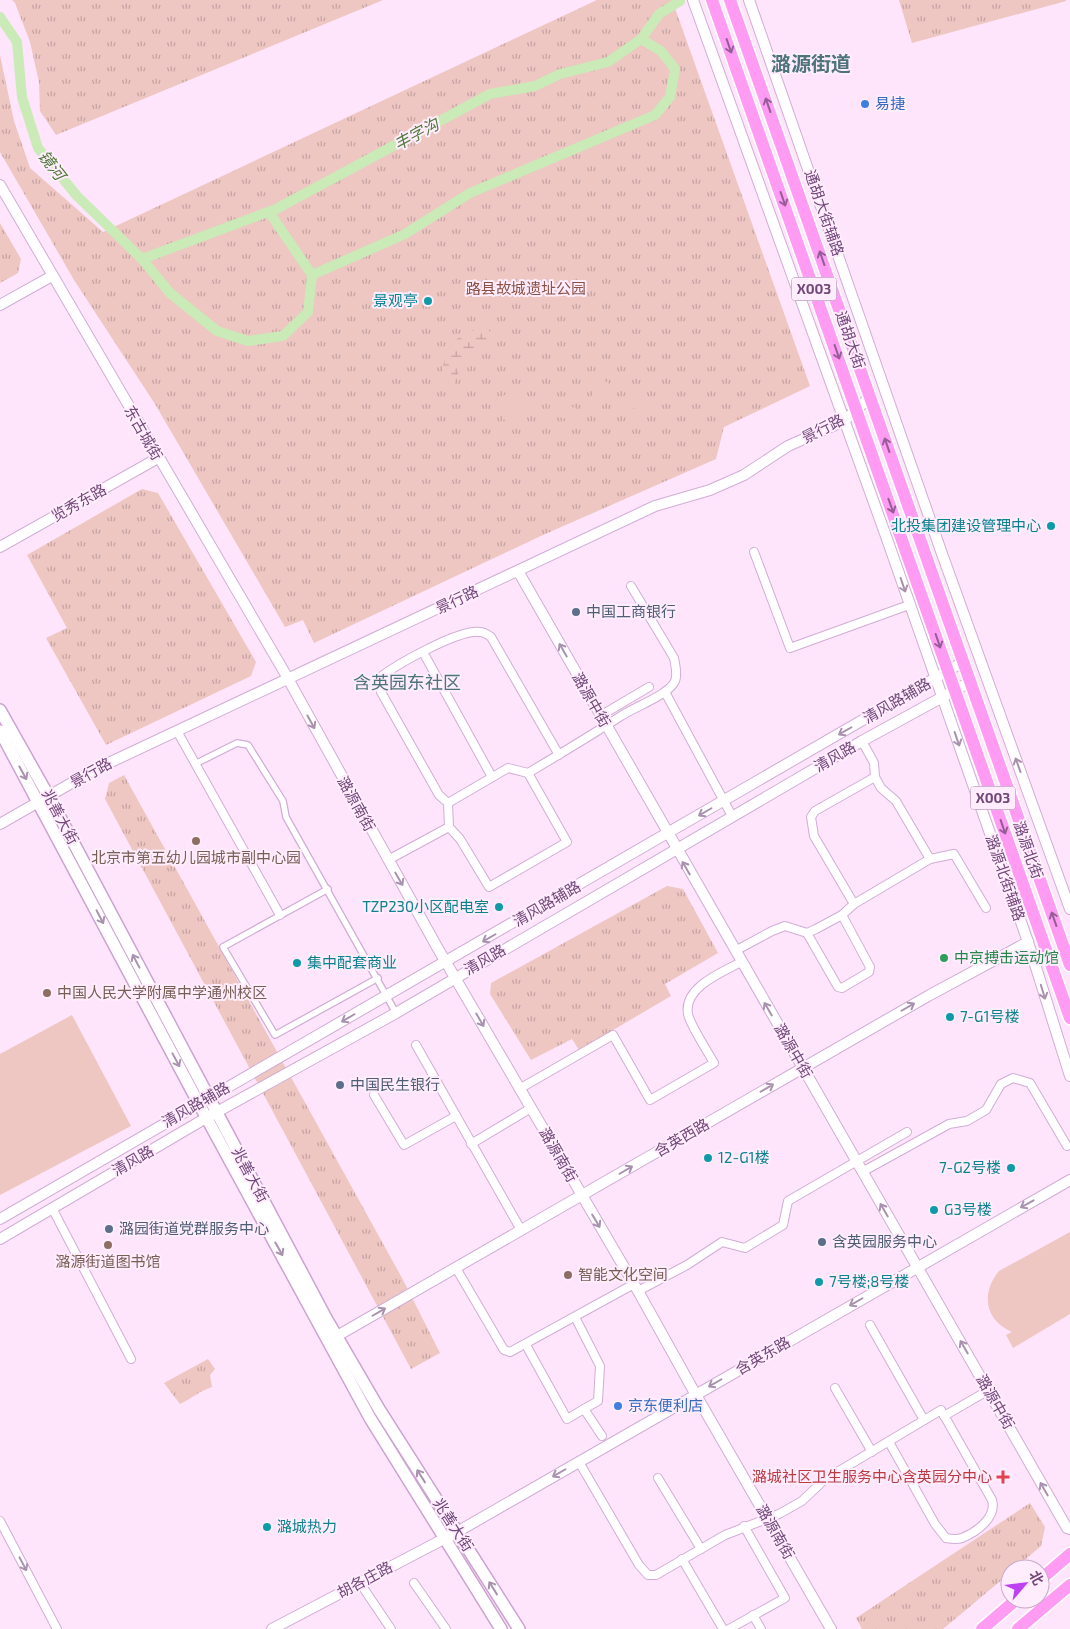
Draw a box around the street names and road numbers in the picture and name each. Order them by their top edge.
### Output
street label: 通胡大街辅路 [802,167,848,258]
road number: X003 [792,278,836,300]
street label: 通胡大街 [833,308,869,371]
street label: 东古城街 [121,402,167,463]
street label: 景行路 [798,410,847,446]
street label: 览秀东路 [48,480,109,525]
street label: 景行路 [432,581,481,617]
street label: 潞源中街 [569,669,615,730]
street label: 清风路辅路 [860,674,933,727]
street label: 清风路 [811,737,858,775]
street label: 景行路 [66,753,115,791]
street label: 潞源南街 [334,773,379,834]
street label: 兆善大街 [39,786,83,847]
road number: X003 [970,786,1016,810]
street label: 潞源北街 [1011,818,1047,881]
street label: 潞源北街辅路 [983,832,1029,923]
street label: 清风路辅路 [510,877,583,930]
street label: 清风路 [461,940,508,978]
street label: 潞源中街 [771,1020,817,1081]
street label: 清风路辅路 [159,1078,232,1131]
street label: 含英西路 [651,1114,712,1160]
street label: 潞源南街 [536,1124,582,1185]
street label: 清风路 [109,1141,156,1179]
street label: 兆善大街 [229,1144,273,1205]
street label: 含英东路 [732,1332,793,1378]
street label: 潞源中街 [973,1371,1019,1432]
street label: 兆善大街 [430,1494,478,1555]
street label: 潞源南街 [753,1501,799,1562]
street label: 胡各庄路 [334,1557,395,1601]

